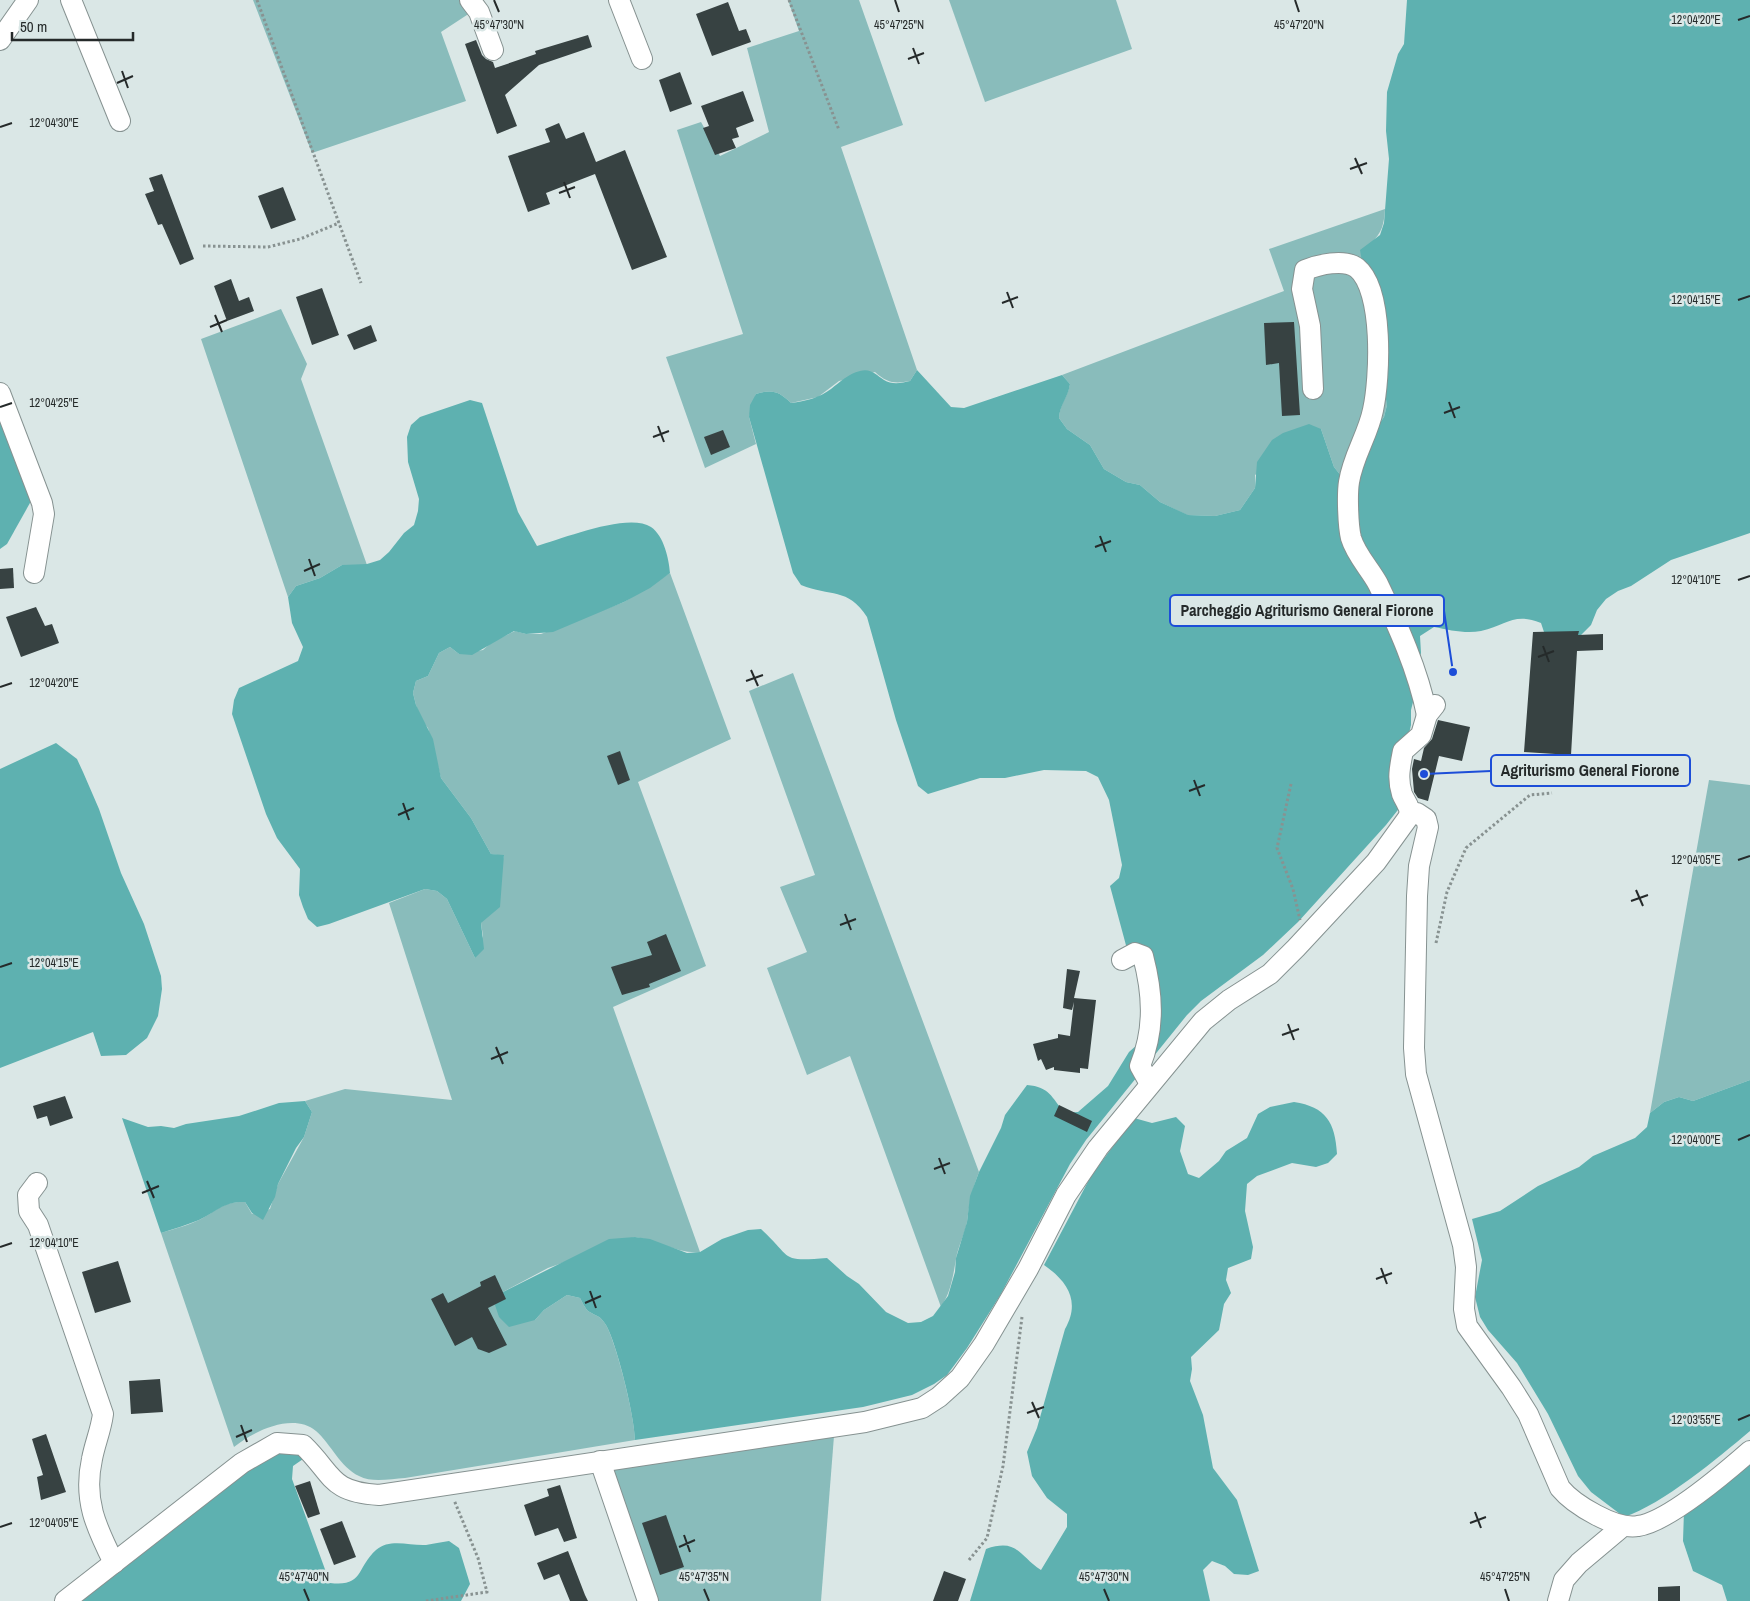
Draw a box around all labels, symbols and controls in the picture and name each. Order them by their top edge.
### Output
scale bar [12,10,134,42]
text: 12°04'20"E [1671,12,1721,28]
text: 50 m [20,16,47,37]
text: 45°47'30"N [474,17,524,33]
text: 45°47'25"N [874,17,924,33]
text: 45°47'20"N [1274,17,1324,33]
text: 12°04'30"E [29,115,79,131]
text: 12°04'15"E [1671,292,1721,308]
text: 12°04'25"E [29,395,79,411]
text: 12°04'10"E [1671,572,1721,588]
callout: Parcheggio Agriturismo General Fiorone [1170,595,1444,626]
text: Parcheggio Agriturismo General Fiorone [1180,599,1434,621]
text: 12°04'20"E [29,675,79,691]
callout: Agriturismo General Fiorone [1491,755,1690,786]
text: Agriturismo General Fiorone [1501,759,1679,781]
text: 12°04'05"E [1671,852,1721,868]
text: 12°04'15"E [29,955,79,971]
text: 12°04'00"E [1671,1132,1721,1148]
text: 12°04'10"E [29,1235,79,1251]
text: 12°03'55"E [1671,1412,1721,1428]
text: 12°04'05"E [29,1515,79,1531]
text: 45°47'40"N [279,1569,329,1585]
text: 45°47'35"N [679,1569,729,1585]
text: 45°47'30"N [1079,1569,1129,1585]
text: 45°47'25"N [1480,1569,1530,1585]

